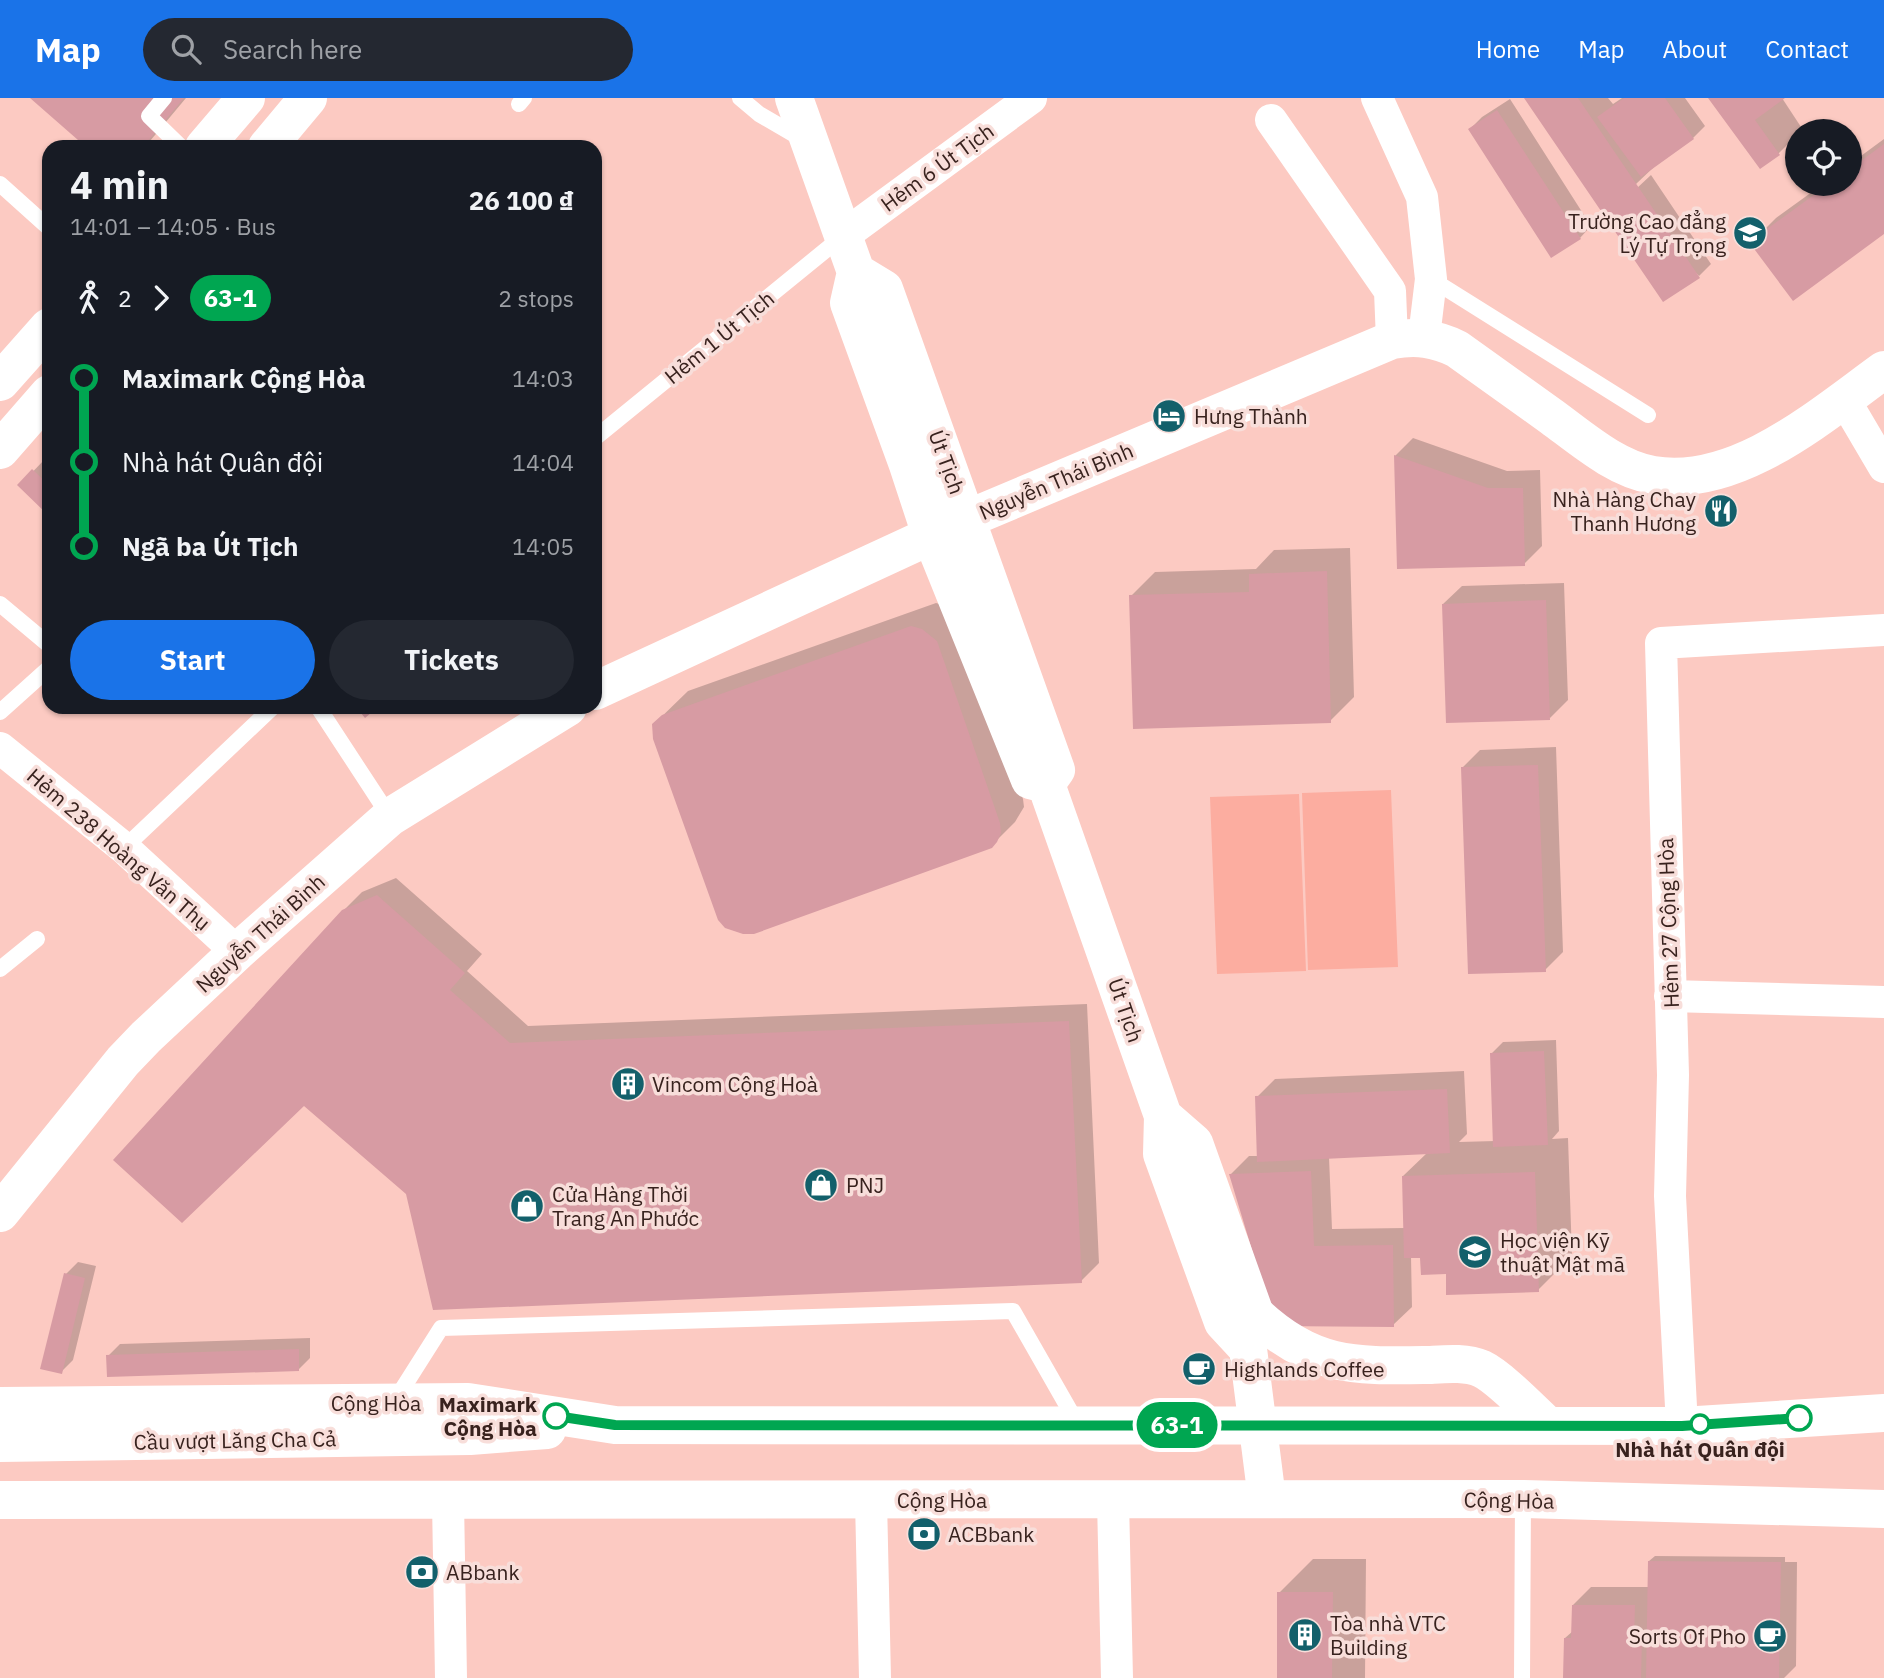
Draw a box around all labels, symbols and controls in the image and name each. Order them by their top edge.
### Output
search box [143,18,633,81]
text: Map [35,28,101,71]
icon: search [167,30,205,68]
text: Search here [223,32,362,66]
text: Home [1476,33,1540,65]
text: Map [1578,33,1624,65]
text: About [1662,33,1727,65]
text: Contact [1765,33,1849,65]
street label: Hẻm 6 Út Tịch [875,116,999,218]
map controls [1785,119,1862,196]
button: locate [1785,119,1862,196]
text: 4 min [70,160,169,209]
text: 26 100 ₫ [469,183,574,217]
place label: Trường Cao đẳng Lý Tự Trọng [1568,207,1726,259]
text: 14:01 – 14:05 · Bus [70,211,276,241]
school or university icon: Trường Cao đẳng Lý Tự Trọng [1731,214,1769,252]
icon: walk [70,279,108,317]
icon: forward [142,279,180,317]
text: 63-1 [204,282,257,314]
text: 2 [118,283,132,313]
text: 2 stops [498,283,574,313]
street label: Hẻm 1 Út Tịch [658,284,780,390]
text: Maximark Cộng Hòa [122,361,366,395]
text: 14:03 [512,363,574,393]
hotel icon: Hưng Thành [1150,397,1188,435]
place label: Hưng Thành [1194,402,1308,430]
street label: Út Tịch [923,426,971,498]
street label: Nguyễn Thái Bình [975,436,1137,526]
text: Nhà hát Quân đội [122,445,323,479]
text: 14:04 [512,447,574,477]
place label: Nhà Hàng Chay Thanh Hương [1552,485,1697,537]
restaurant icon: Nhà Hàng Chay Thanh Hương [1702,492,1740,530]
text: Ngã ba Út Tịch [122,529,299,563]
text: 14:05 [512,531,574,561]
button: Start [70,620,315,700]
button: Tickets [329,620,574,700]
street label: Hẻm 238 Hoàng Văn Thụ [21,762,217,936]
street label: Hẻm 27 Cộng Hòa [1651,837,1685,1009]
street label: Nguyễn Thái Bình [189,867,331,999]
street label: Út Tịch [1102,974,1150,1046]
building icon: Vincom Cộng Hoà [609,1065,647,1103]
place label: Vincom Cộng Hoà [652,1070,818,1098]
shop icon: PNJ [802,1166,840,1204]
place label: PNJ [846,1171,884,1199]
place label: Cửa Hàng Thời Trang An Phước [552,1180,699,1232]
shop icon: Cửa Hàng Thời Trang An Phước [508,1187,546,1225]
place label: Học viện Kỹ thuật Mật mã [1500,1226,1625,1278]
school or university icon: Học viện Kỹ thuật Mật mã [1456,1233,1494,1271]
cafe icon: Highlands Coffee [1180,1350,1218,1388]
place label: Highlands Coffee [1224,1355,1385,1383]
street label: Cộng Hòa [331,1389,421,1417]
place label: Maximark Cộng Hòa [439,1390,538,1442]
line badge: 63-1 [1128,1402,1226,1448]
marker: Maximark Cộng Hòa [543,1403,569,1429]
unlabelled marker [1786,1405,1812,1431]
text: 63-1 [1151,1409,1203,1441]
marker: Nhà hát Quân đội [1690,1414,1710,1434]
street label: Cầu vượt Lăng Cha Cả [133,1424,337,1456]
place label: Nhà hát Quân đội [1615,1435,1785,1463]
street label: Cộng Hòa [1463,1485,1555,1515]
street label: Cộng Hòa [897,1486,987,1514]
bank icon: ACBbank [905,1515,943,1553]
place label: ACBbank [948,1520,1034,1548]
bank icon: ABbank [403,1553,441,1591]
place label: ABbank [446,1558,520,1586]
place label: Tòa nhà VTC Building [1330,1609,1446,1661]
building icon: Tòa nhà VTC Building [1286,1616,1324,1654]
cafe icon: Sorts Of Pho [1751,1617,1789,1655]
place label: Sorts Of Pho [1629,1622,1746,1650]

